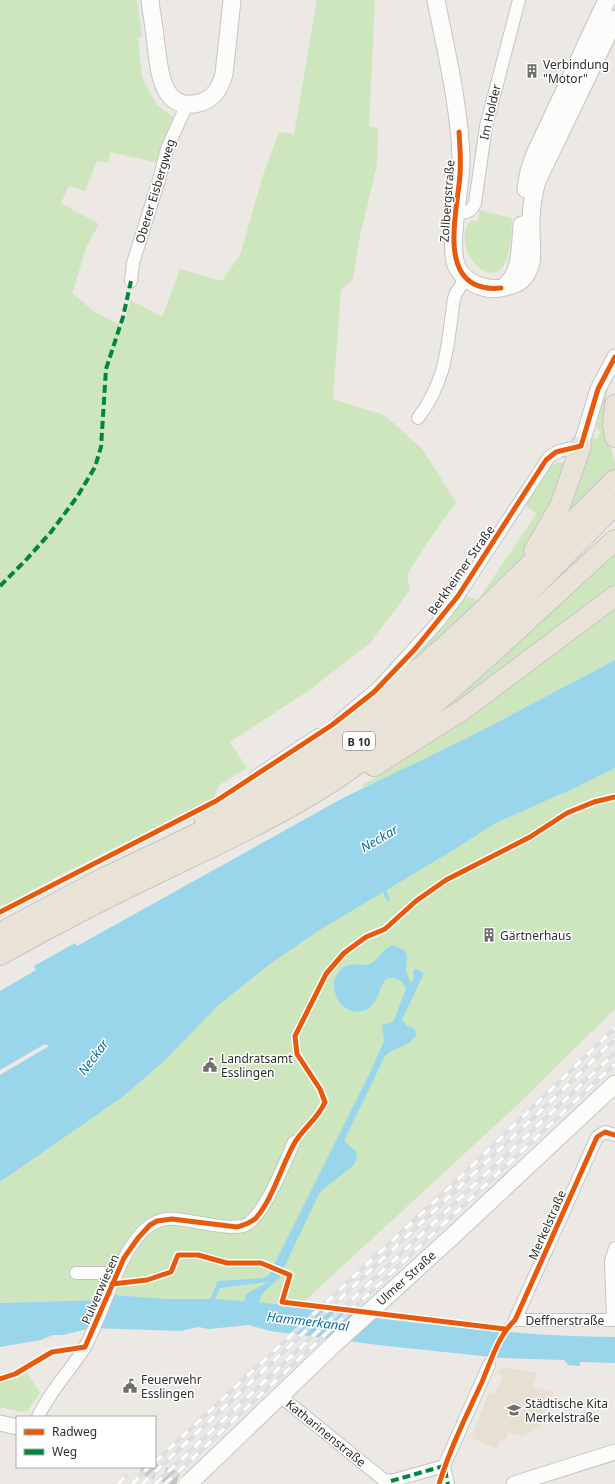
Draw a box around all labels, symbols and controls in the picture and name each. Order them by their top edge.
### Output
place label: Verbindung "Motor" [543,56,609,87]
building icon: Verbindung "Motor" [524,63,540,79]
street label: Im Holder [475,82,505,142]
street label: Oberer Eisbergweg [131,137,179,245]
street label: Zollbergstraße [436,159,458,243]
street label: Berkheimer Straße [424,522,498,618]
road number: B 10 [343,732,375,750]
water label: Neckar [357,820,402,856]
building icon: Gärtnerhaus [481,927,497,943]
place label: Gärtnerhaus [500,927,571,944]
water label: Neckar [74,1035,113,1079]
place label: Landratsamt Esslingen [221,1050,293,1081]
public building icon: Landratsamt Esslingen [202,1057,218,1073]
street label: Merkelstraße [524,1187,570,1263]
street label: Ulmer Straße [373,1247,440,1309]
street label: Pulverwiesen [77,1251,123,1327]
water label: Hammerkanal [266,1307,351,1335]
street label: Deffnerstraße [526,1312,605,1329]
place label: Feuerwehr Esslingen [141,1371,202,1402]
public building icon: Feuerwehr Esslingen [122,1378,138,1394]
place label: Städtische Kita Merkelstraße [525,1395,608,1426]
street label: Katharinenstraße [283,1396,370,1471]
school or university icon: Städtische Kita Merkelstraße [506,1402,522,1418]
legend [16,1416,156,1468]
text: Radweg [52,1423,97,1440]
text: Weg [52,1443,77,1460]

